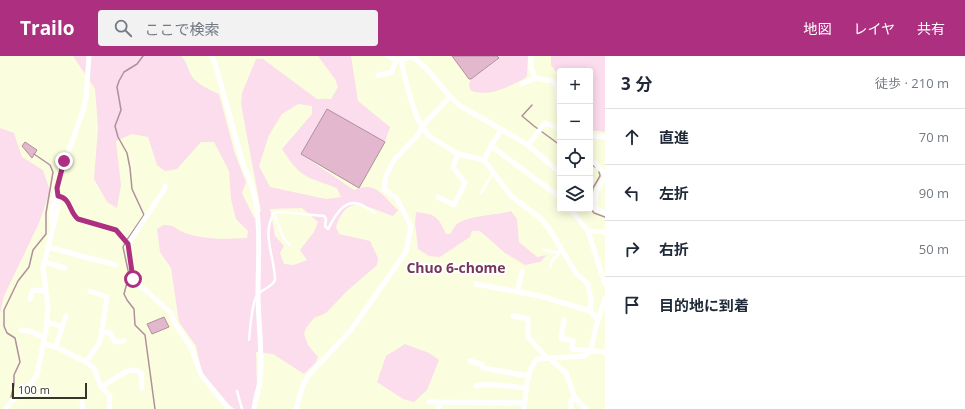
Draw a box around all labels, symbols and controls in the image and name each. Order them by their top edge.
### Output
search box [98,10,378,46]
text: Trailo [20,15,74,41]
icon: search [112,17,134,39]
text: ここで検索 [144,19,219,39]
text: 地図 [803,19,831,38]
text: レイヤ [853,19,895,38]
text: 共有 [917,19,945,38]
map controls [557,68,593,212]
button: + [557,68,593,104]
text: 3 分 [621,72,652,95]
text: 徒歩 · 210 m [875,74,949,92]
button: − [557,104,593,140]
icon: ahead [621,126,643,148]
text: 直進 [659,127,689,147]
text: 70 m [919,128,949,146]
button: locate [557,140,593,176]
route end [55,152,73,170]
button: layers [557,176,593,212]
icon: left [621,182,643,204]
text: 左折 [659,183,689,203]
text: 90 m [919,184,949,202]
icon: right [621,238,643,260]
text: 右折 [659,239,689,259]
text: 50 m [919,240,949,258]
district label: Chuo 6-chome [406,258,506,277]
route start [124,270,142,288]
icon: arrive [621,294,643,316]
text: 目的地に到着 [659,295,749,315]
scale bar [12,381,87,400]
text: 100 m [18,382,50,397]

